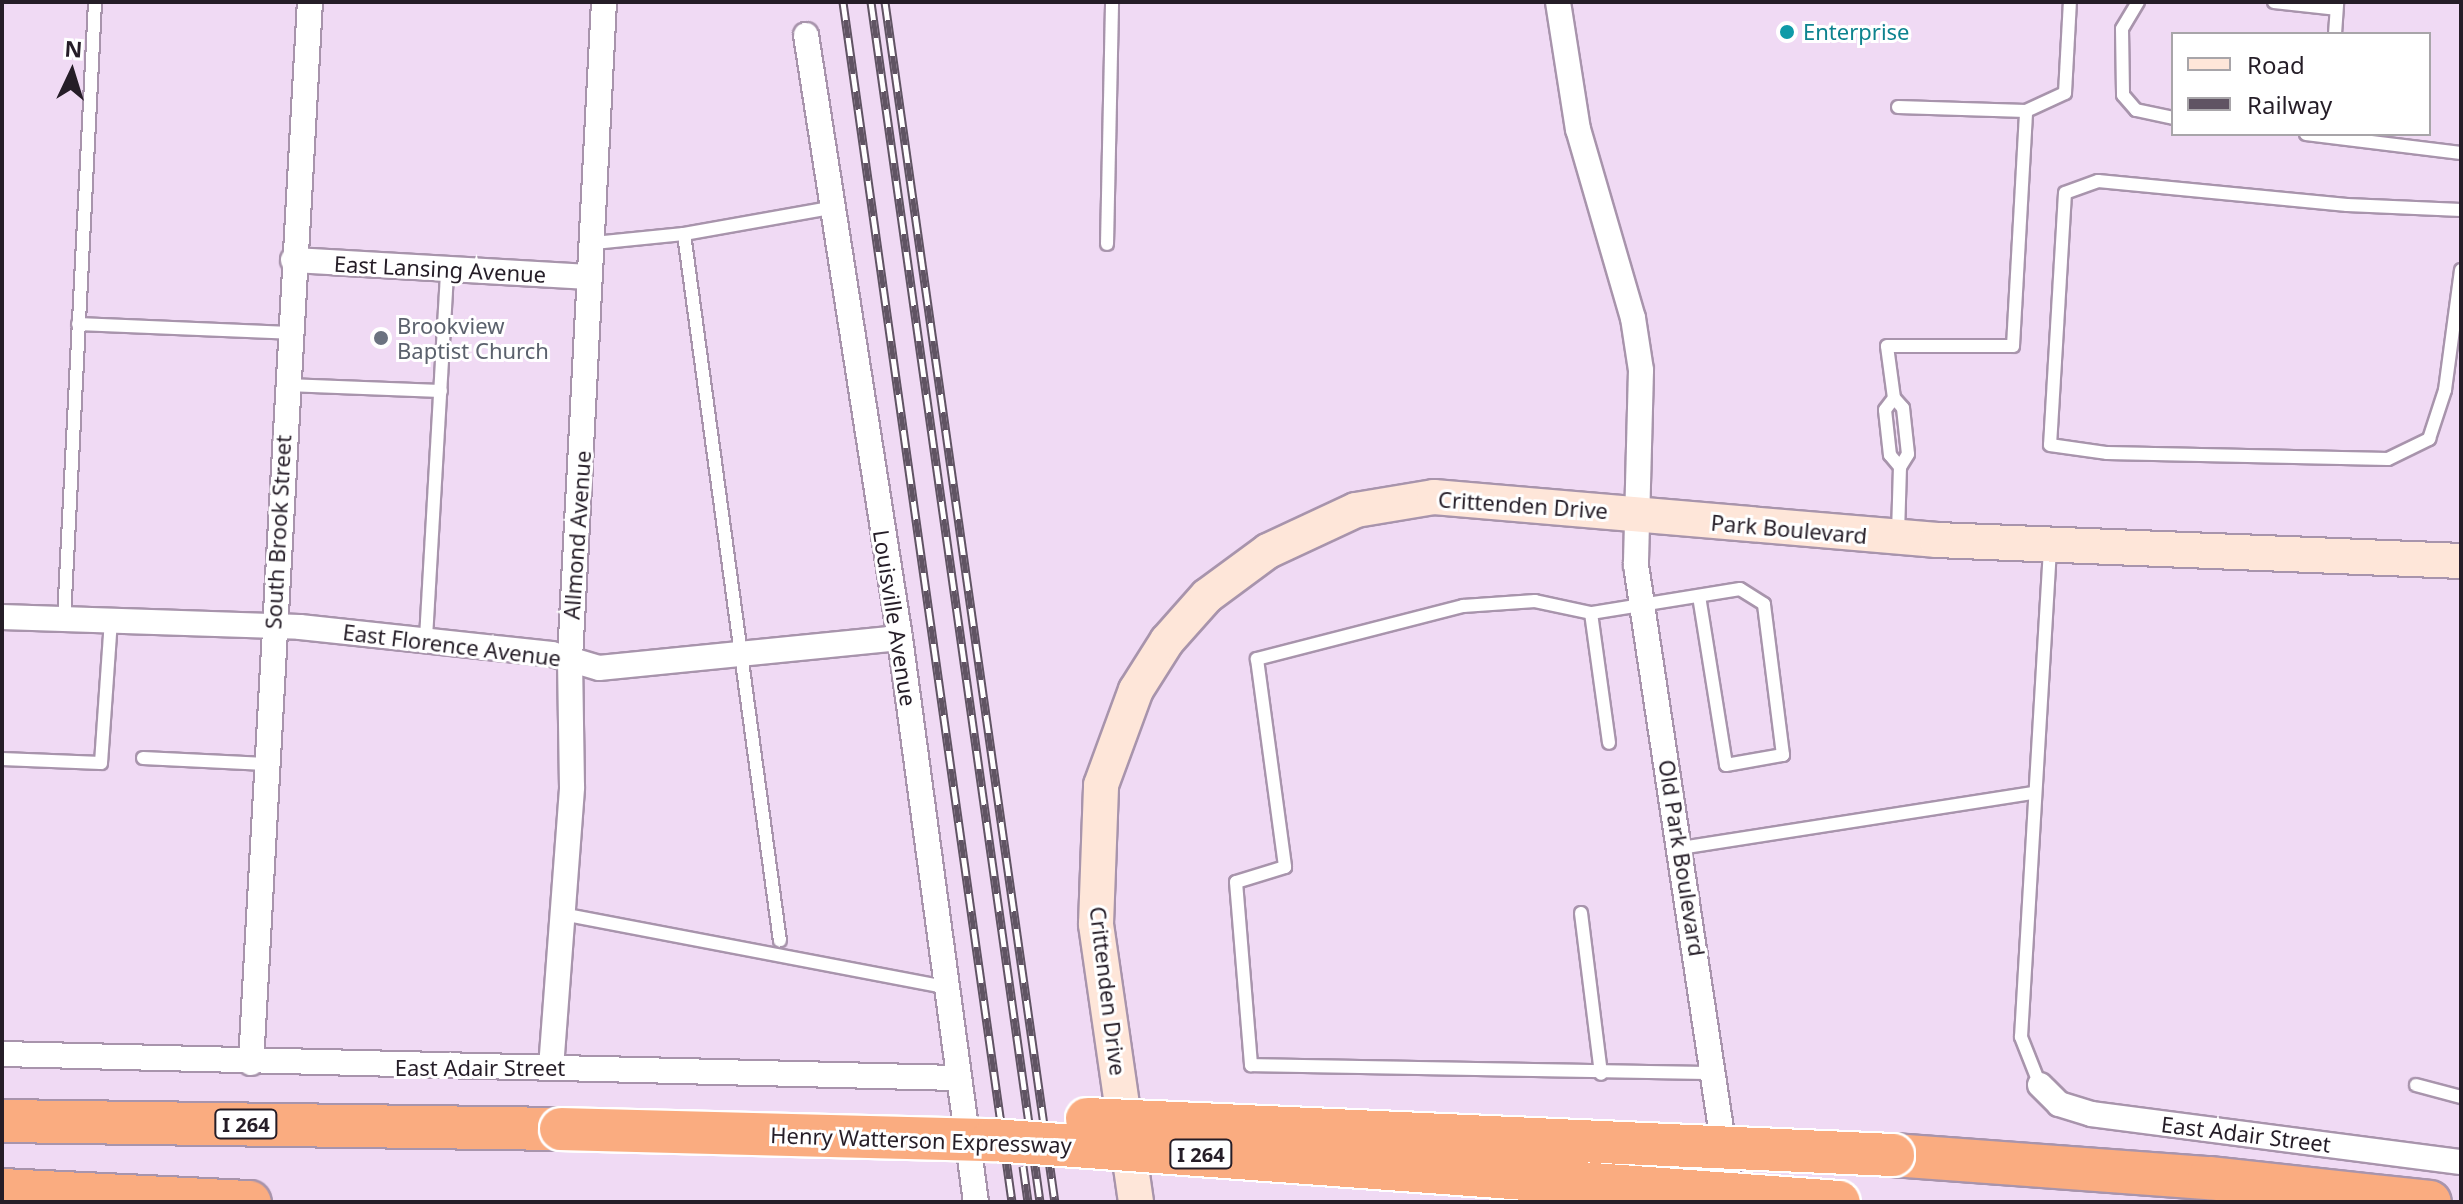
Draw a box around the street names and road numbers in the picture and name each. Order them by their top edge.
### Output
street label: East Lansing Avenue [333,250,547,288]
street label: South Brook Street [260,434,296,630]
street label: Allmond Avenue [558,450,596,620]
street label: Crittenden Drive [1437,486,1609,524]
street label: Park Boulevard [1710,509,1868,549]
street label: Louisville Avenue [868,528,922,708]
street label: East Florence Avenue [341,619,563,671]
street label: Old Park Boulevard [1653,758,1711,958]
street label: Crittenden Drive [1085,905,1131,1077]
street label: East Adair Street [395,1055,565,1081]
road number: I 264 [214,1108,278,1140]
street label: East Adair Street [2160,1111,2332,1157]
street label: Henry Watterson Expressway [770,1122,1072,1158]
road number: I 264 [1169,1138,1233,1170]

